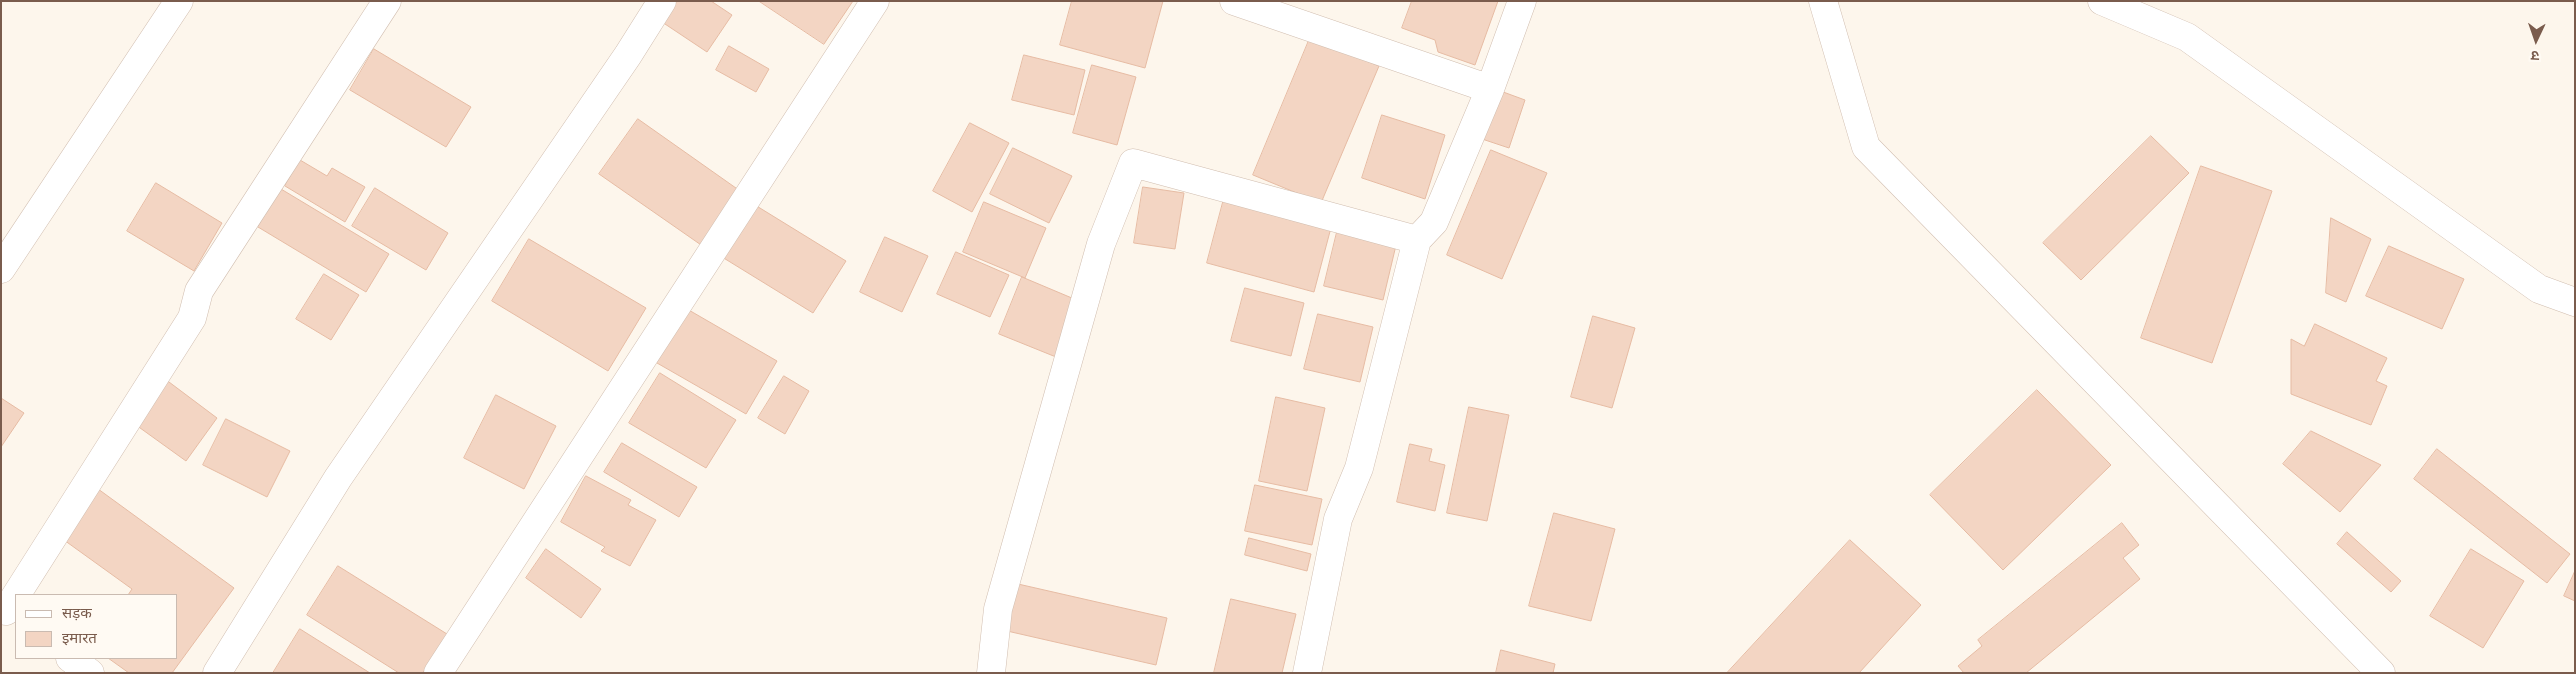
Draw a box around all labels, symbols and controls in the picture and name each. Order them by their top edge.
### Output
north arrow [2511,15,2561,65]
text: उ [2531,45,2540,65]
legend [15,594,178,659]
text: सड़क [62,603,92,624]
text: इमारत [62,628,97,649]

